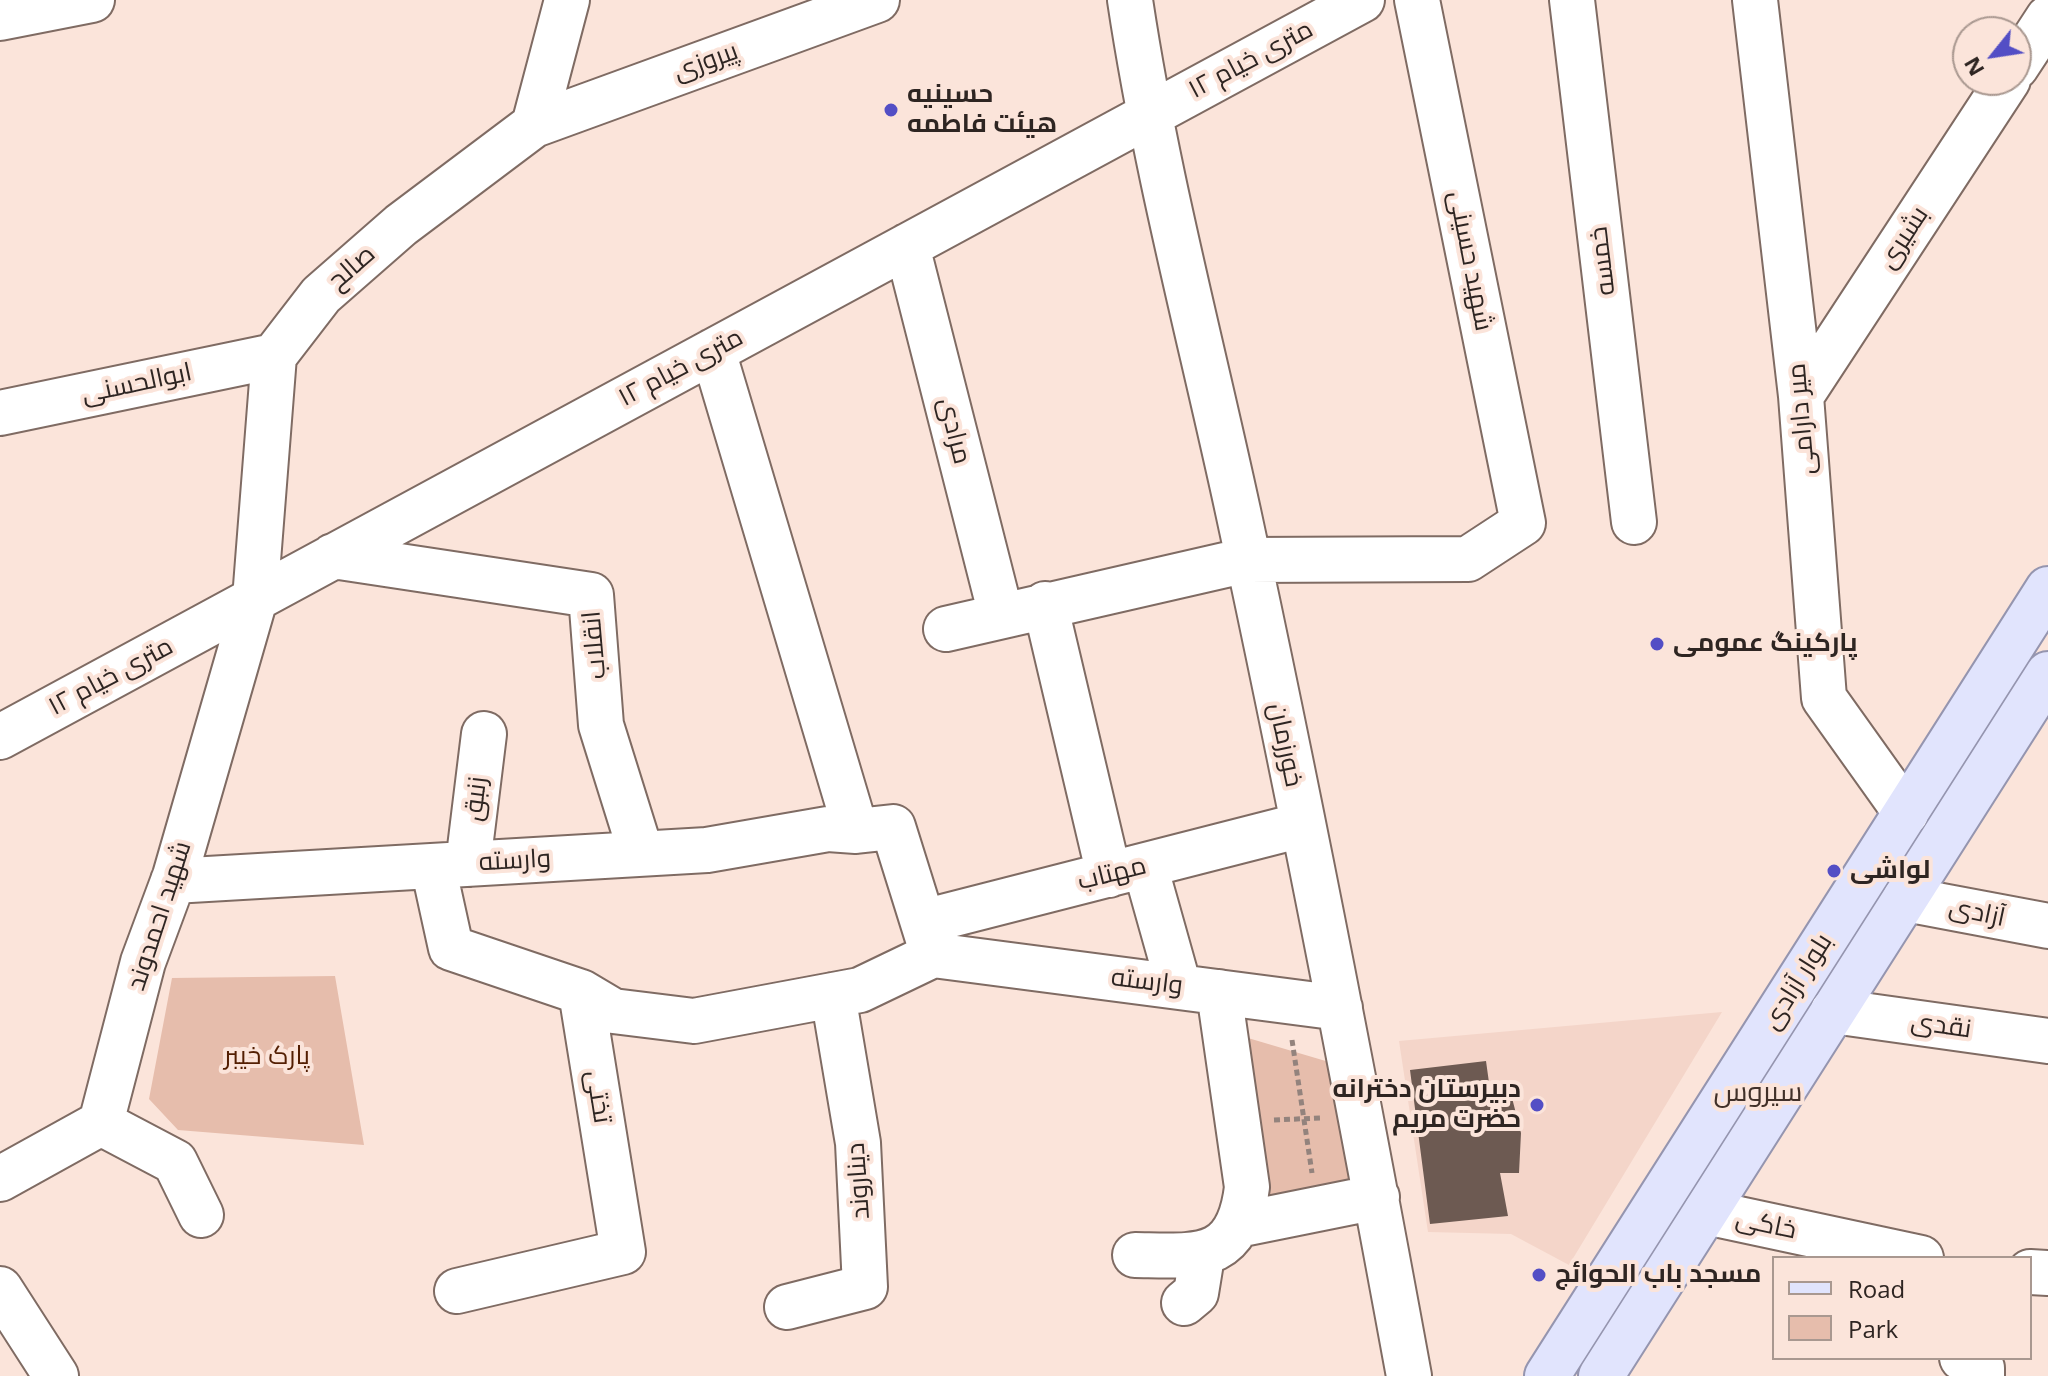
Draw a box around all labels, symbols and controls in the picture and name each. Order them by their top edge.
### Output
street label: ۱۲ متری خیام [1183,14,1319,106]
north arrow [1952,16,2032,96]
street label: پیروزی [669,36,743,88]
text: N [1955,52,1990,82]
place label: حسینیه هیئت فاطمه [907,79,1057,140]
marker: حسینیه هیئت فاطمه [882,101,900,119]
street label: شهید حسینی [1441,188,1499,334]
street label: بشیری [1872,201,1936,275]
street label: خمسه [1583,225,1623,297]
street label: صالح [322,239,382,297]
street label: ۱۲ متری خیام [613,322,749,414]
street label: ابوالحسنی [79,357,195,411]
street label: میر دارامی [1782,362,1822,476]
street label: مرادی [931,395,977,467]
street label: انقلاب [576,610,614,680]
place label: پارکینگ عمومی [1673,628,1858,660]
street label: ۱۲ متری خیام [43,631,179,723]
marker: پارکینگ عمومی [1648,635,1666,653]
street label: خورزمان [1261,700,1309,790]
street label: زنبق [458,775,494,823]
street label: شهید احمدوند [121,838,199,994]
street label: وارسته [478,844,552,878]
street label: مهتاب [1074,850,1150,898]
place label: لواشی [1850,855,1930,887]
marker: لواشی [1825,862,1843,880]
street label: آزادی [1946,892,2008,934]
street label: بلوار آزادی [1756,928,1840,1036]
street label: وارسته [1109,962,1185,1002]
street label: نقدی [1909,1006,1973,1046]
park label: پارک خیبر [224,1041,310,1073]
street label: تختی [578,1068,618,1126]
place label: دبیرستان دخترانه حضرت مریم [1332,1074,1521,1136]
district label: سیروس [1714,1076,1802,1110]
marker: دبیرستان دخترانه حضرت مریم [1528,1096,1546,1114]
street label: دیناروند [841,1142,877,1220]
street label: خاکی [1733,1203,1799,1247]
legend [1772,1256,2032,1360]
place label: مسجد باب الحوائج [1555,1259,1761,1291]
marker: مسجد باب الحوائج [1530,1266,1548,1284]
text: Road [1848,1272,1905,1305]
text: Park [1848,1312,1898,1345]

